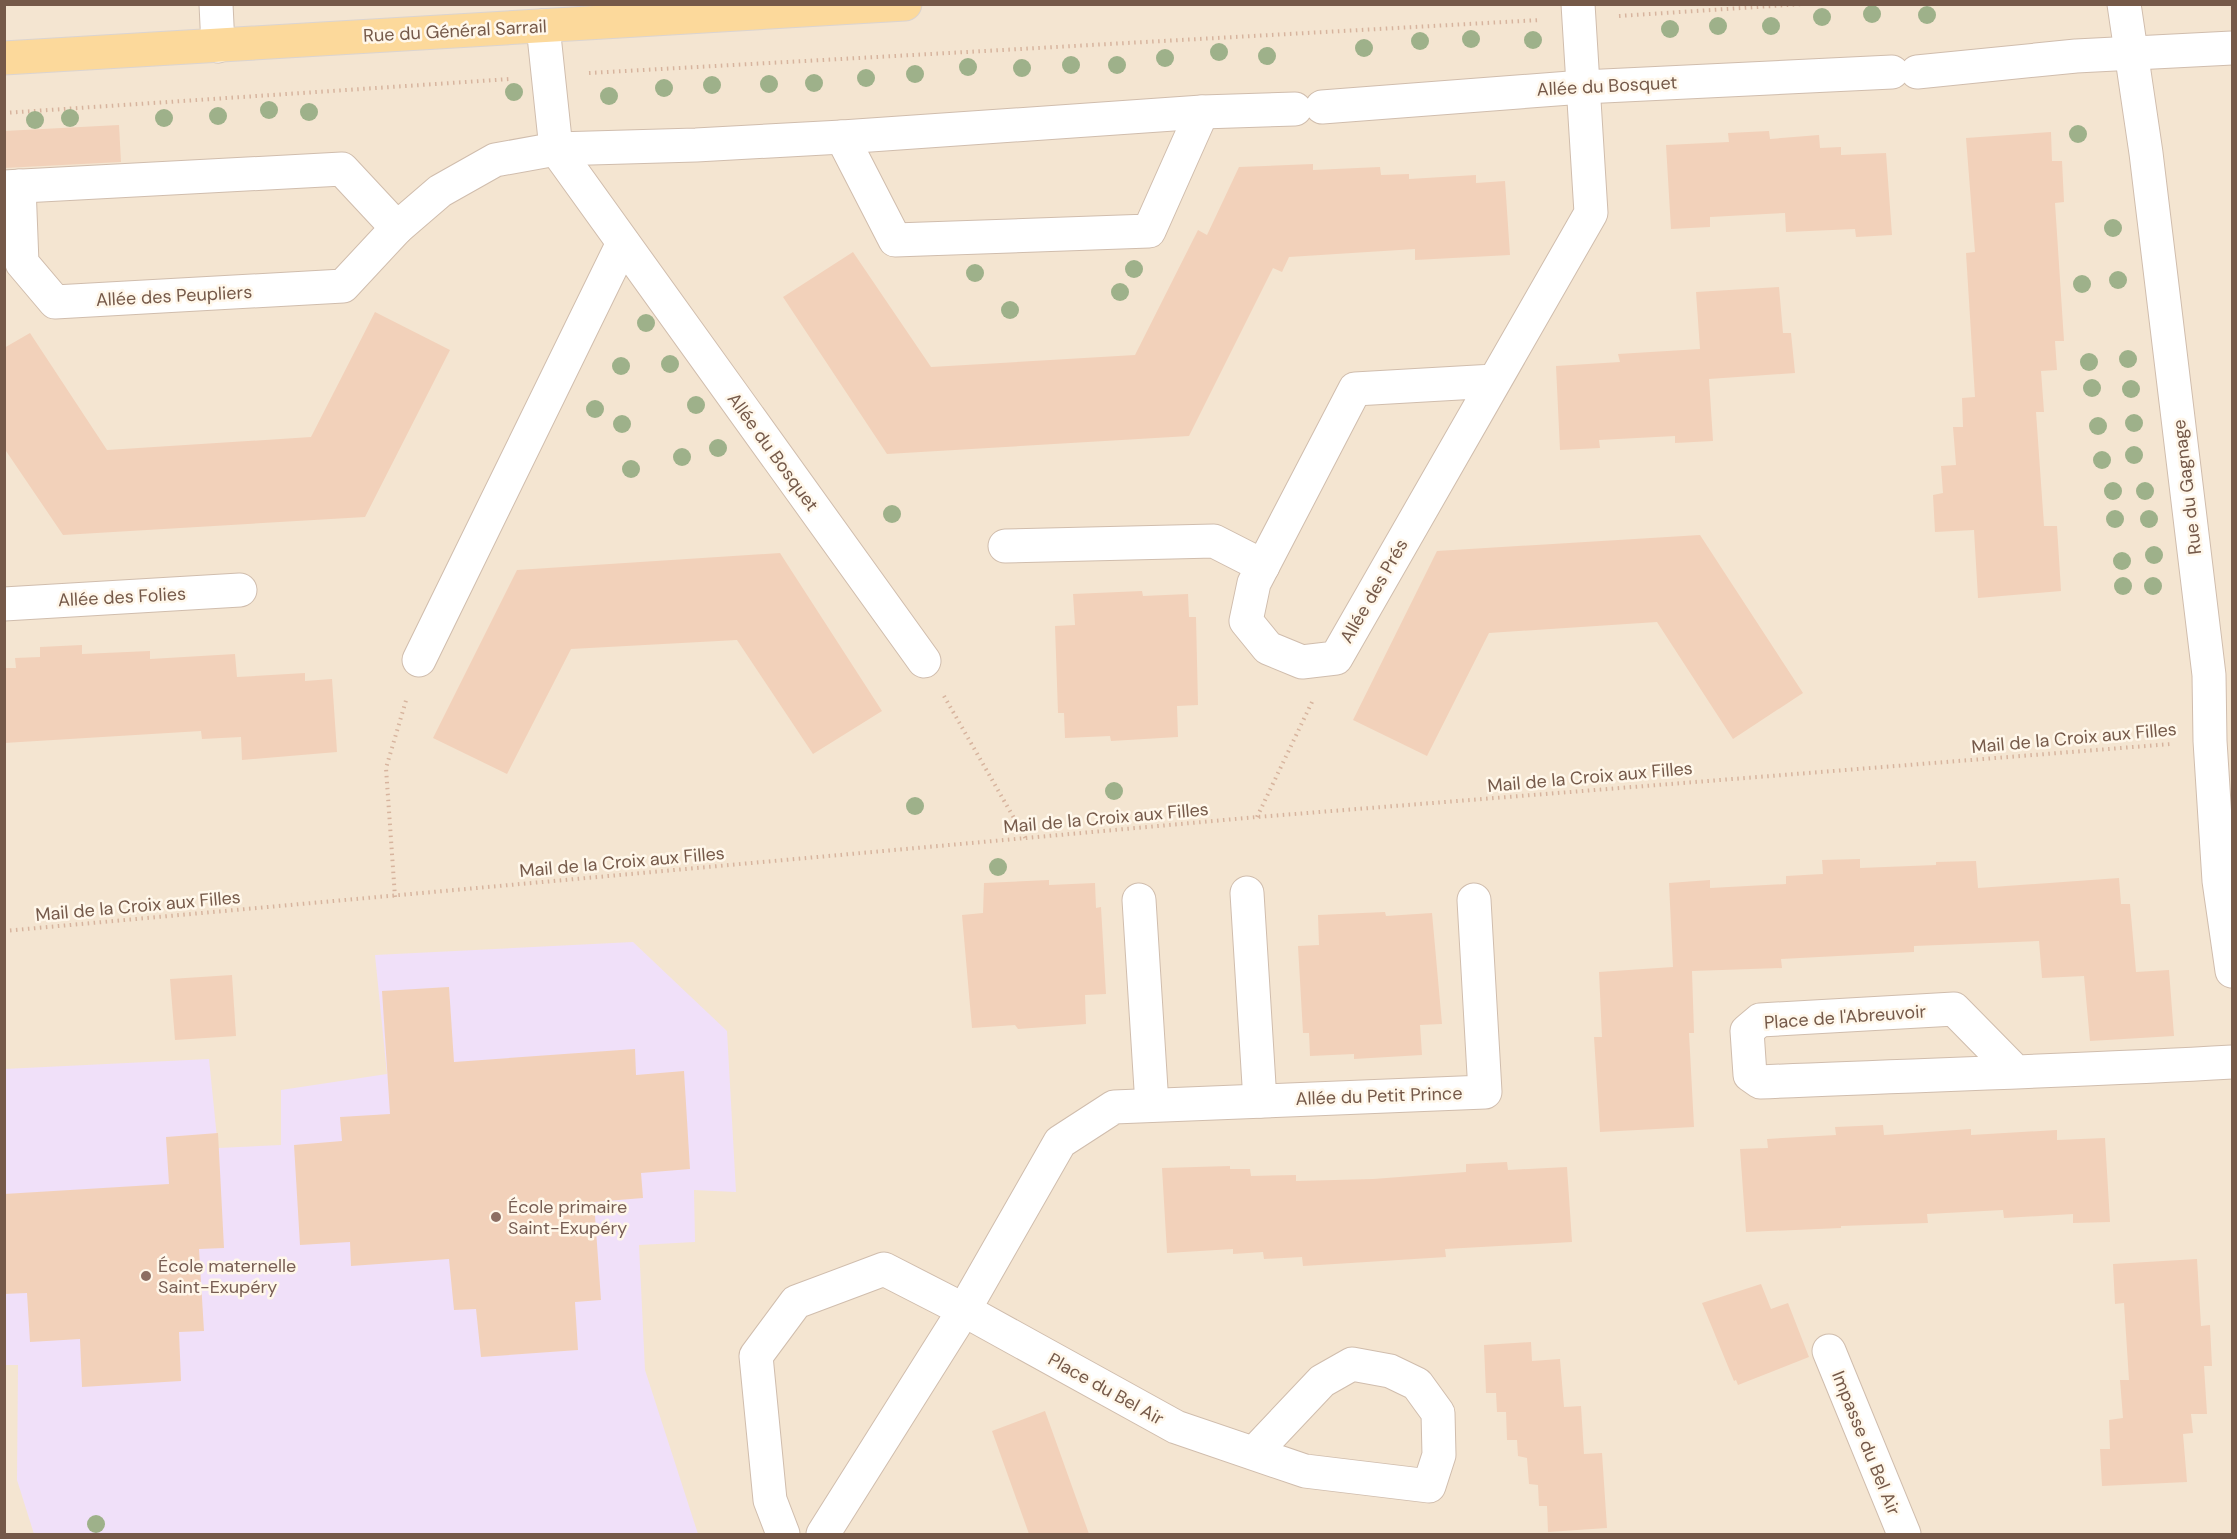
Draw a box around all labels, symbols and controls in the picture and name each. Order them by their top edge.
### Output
street label: Rue du Général Sarrail [363,14,547,48]
street label: Allée du Bosquet [1536,70,1678,102]
street label: Allée des Peupliers [95,280,253,312]
street label: Allée du Bosquet [722,388,824,516]
street label: Rue du Gagnage [2167,418,2207,556]
street label: Allée des Prés [1334,535,1414,647]
street label: Allée des Folies [57,582,187,612]
street label: Mail de la Croix aux Filles [1970,717,2178,759]
street label: Mail de la Croix aux Filles [1486,756,1694,798]
street label: Mail de la Croix aux Filles [1002,797,1210,839]
street label: Mail de la Croix aux Filles [518,841,726,883]
street label: Mail de la Croix aux Filles [34,885,242,927]
street label: Place de l'Abreuvoir [1763,999,1927,1035]
street label: Allée du Petit Prince [1295,1081,1463,1111]
place label: École primaire Saint-Exupéry [508,1195,627,1240]
marker: École primaire Saint-Exupéry [489,1210,503,1224]
place label: École maternelle Saint-Exupéry [158,1254,296,1299]
marker: École maternelle Saint-Exupéry [139,1269,153,1283]
street label: Place du Bel Air [1044,1347,1168,1431]
street label: Impasse du Bel Air [1826,1367,1906,1519]

